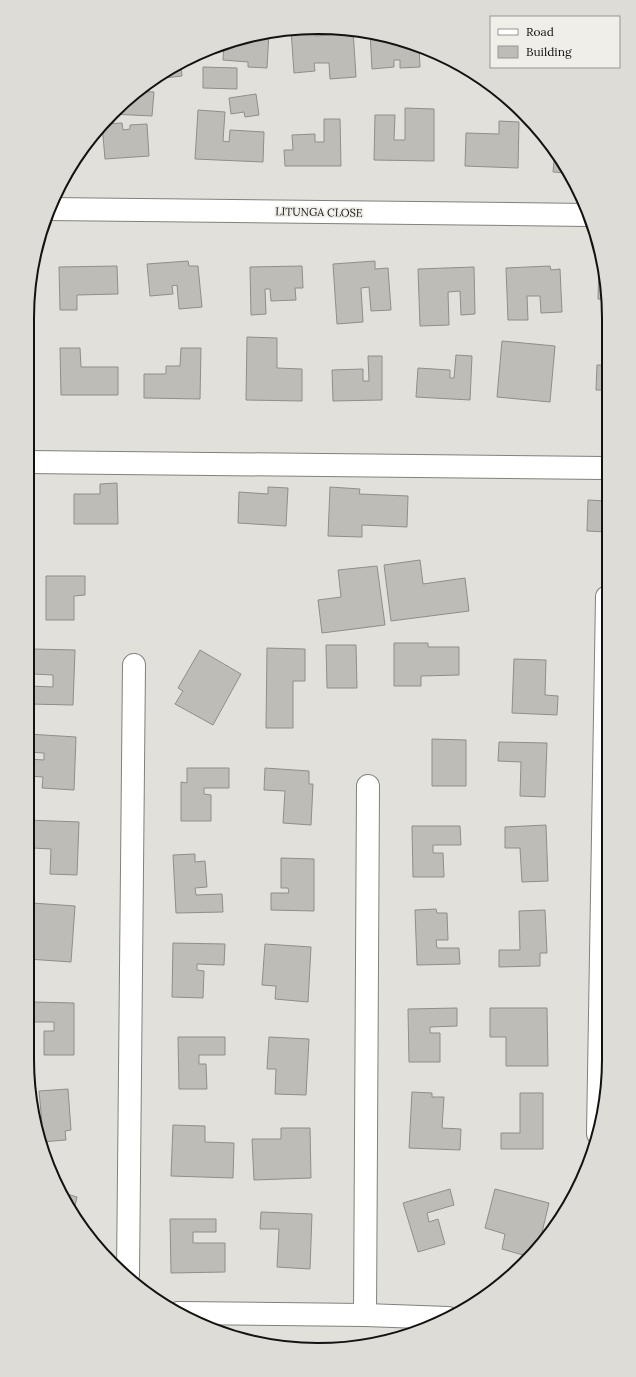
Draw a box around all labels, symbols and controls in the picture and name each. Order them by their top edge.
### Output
legend [490,16,620,68]
text: Road [526,24,554,39]
text: Building [526,44,572,59]
street label: LITUNGA CLOSE [275,204,363,220]

